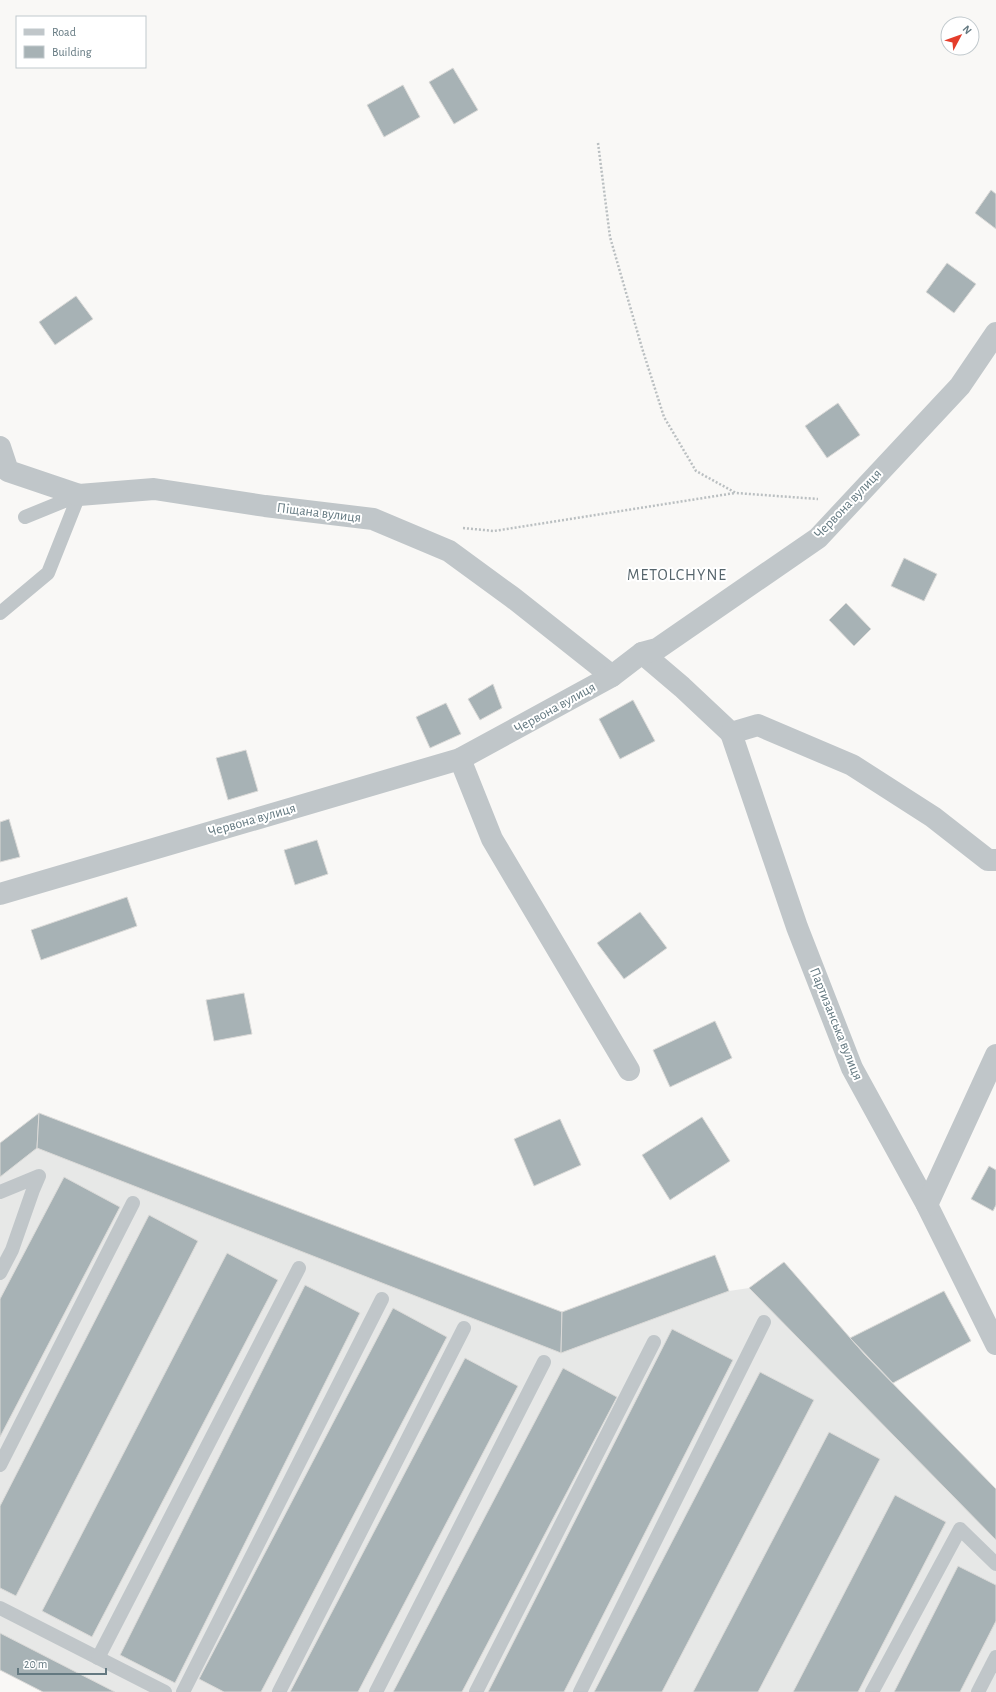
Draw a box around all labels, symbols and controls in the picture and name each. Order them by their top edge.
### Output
legend [16,16,146,68]
north arrow [940,16,980,56]
text: N [961,23,974,36]
text: Road [52,26,76,38]
text: Building [52,46,92,58]
street label: Червона вулиця [812,467,884,541]
street label: Піщана вулиця [276,501,362,525]
district label: METOLCHYNE [627,567,727,583]
street label: Червона вулиця [512,680,598,736]
street label: Червона вулиця [207,801,297,839]
street label: Партизанська вулиця [807,966,865,1082]
scale bar [18,1650,106,1676]
text: 20 m [24,1658,47,1670]

